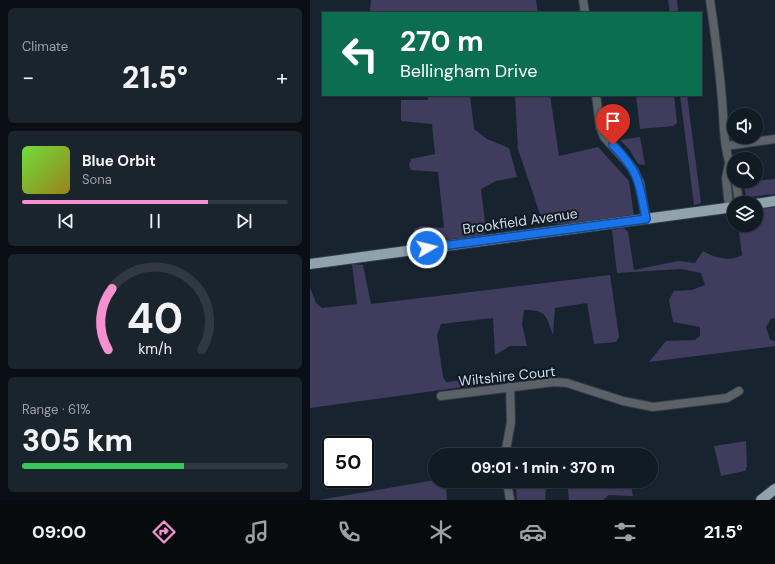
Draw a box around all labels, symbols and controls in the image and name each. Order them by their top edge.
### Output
text: 270 m [400,23,483,60]
icon: left [334,28,386,80]
text: Climate [22,38,68,55]
text: 21.5° [122,58,188,97]
text: Bellingham Drive [400,59,537,83]
text: − [22,63,34,92]
text: + [276,63,288,92]
pin [596,104,630,145]
map controls [727,108,763,232]
button: sound [727,108,763,144]
icon: arrive [602,110,624,132]
text: Blue Orbit [82,151,156,171]
button: search [727,152,763,188]
text: Sona [82,171,112,188]
button: layers [727,196,763,232]
street label: Brookfield Avenue [461,204,579,238]
icon: previous [55,210,77,232]
icon: pause [144,210,166,232]
icon: next [233,210,255,232]
position arrow [406,227,448,269]
text: 40 [127,291,183,345]
text: km/h [138,339,172,357]
street label: Wiltshire Court [458,362,556,390]
text: Range · 61% [22,401,90,418]
text: 305 km [22,421,133,460]
speed limit sign: 50 [322,436,374,488]
text: 09:01 · 1 min · 370 m [471,458,615,478]
icon: directions [150,518,178,546]
icon: music [243,518,271,546]
icon: phone [335,518,363,546]
icon: climate [427,518,455,546]
icon: car [519,518,547,546]
icon: filters [611,518,639,546]
text: 09:00 [32,520,86,544]
text: 21.5° [704,520,743,544]

